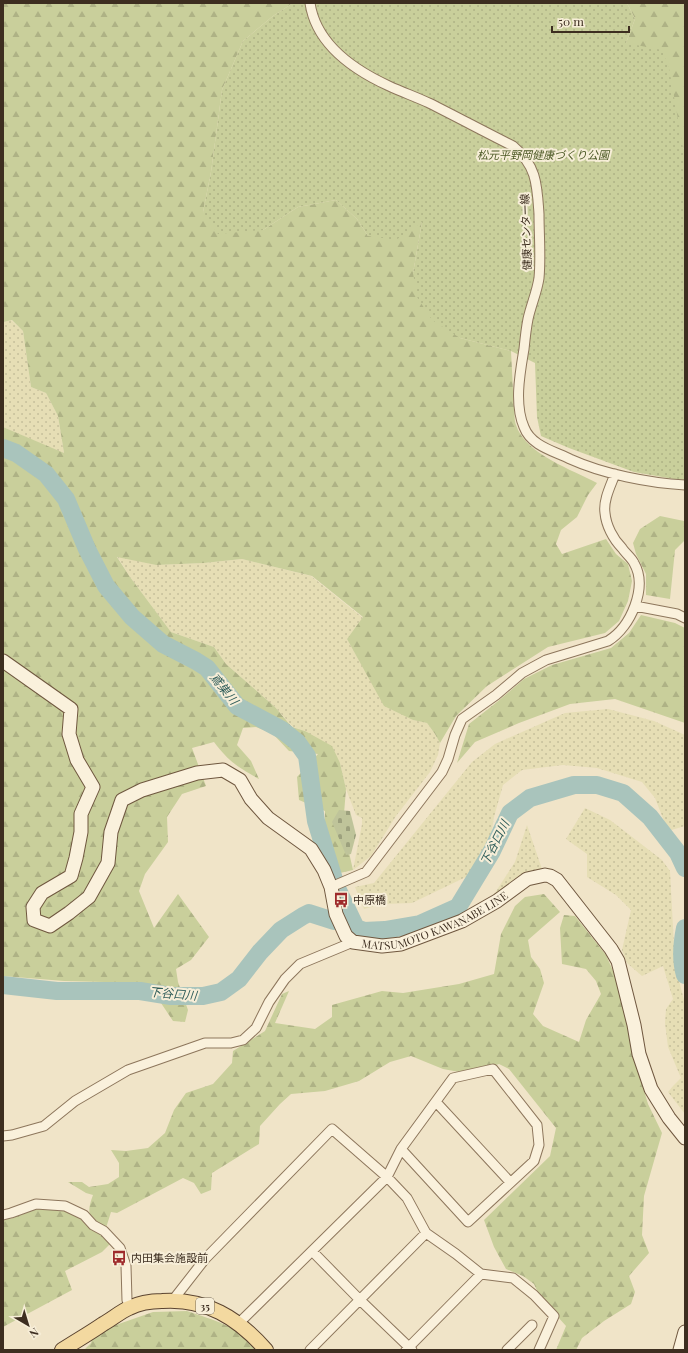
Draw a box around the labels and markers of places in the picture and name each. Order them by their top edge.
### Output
bus stop icon: 中原橋 [332,891,350,909]
place label: 中原橋 [353,892,386,907]
bus stop icon: 内田集会施設前 [110,1249,128,1267]
place label: 内田集会施設前 [131,1250,208,1265]

